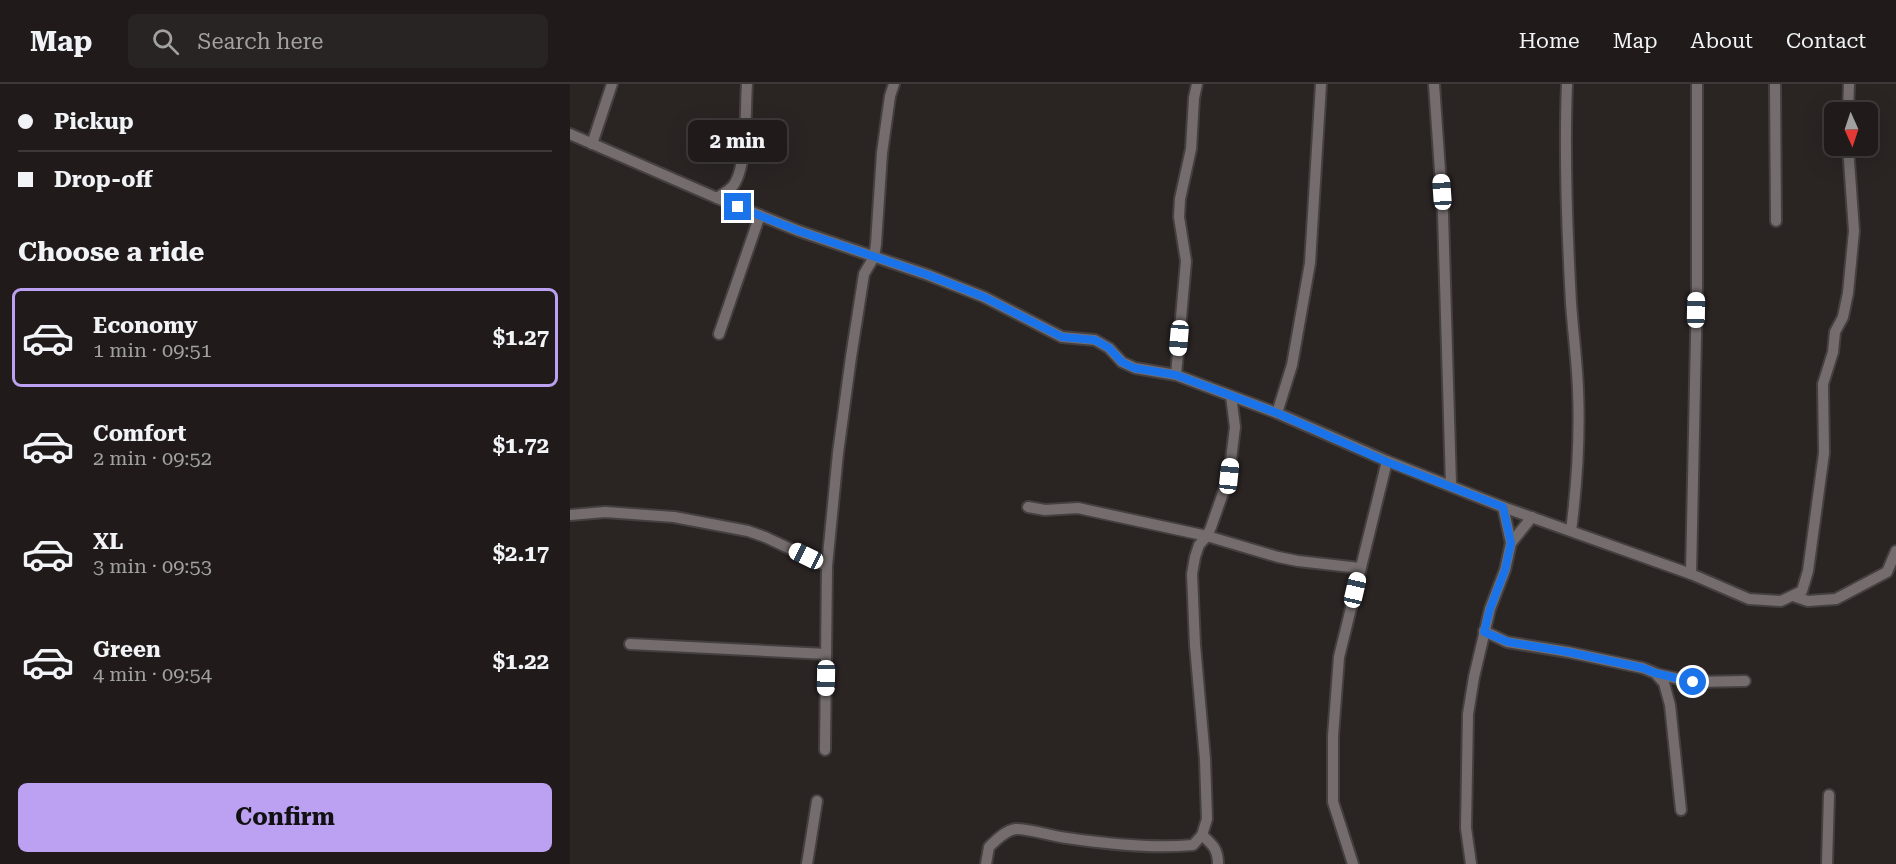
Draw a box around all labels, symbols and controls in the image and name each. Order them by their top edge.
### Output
search box [128,14,548,68]
text: Map [30,25,92,58]
icon: search [149,25,182,58]
text: Search here [197,29,323,54]
text: Home [1519,29,1580,53]
text: Map [1613,29,1658,53]
text: About [1691,29,1753,53]
text: Contact [1786,29,1866,53]
north arrow [1824,102,1878,156]
map controls [1824,102,1878,156]
text: Pickup [54,109,134,134]
callout: 2 min [688,120,788,162]
text: 2 min [710,129,765,153]
text: Drop-off [54,167,152,192]
car [1432,173,1452,211]
route end [724,193,751,220]
text: Choose a ride [18,236,204,268]
car [1687,292,1705,328]
icon: car [21,311,75,365]
text: Economy [93,313,197,338]
car [1168,319,1190,357]
text: $1.27 [493,325,549,350]
text: 1 min · 09:51 [93,338,212,362]
icon: car [21,419,75,473]
text: Comfort [93,421,186,446]
text: $1.72 [493,433,549,458]
text: 2 min · 09:52 [93,446,212,470]
car [1218,457,1240,495]
icon: car [21,527,75,581]
text: XL [93,529,123,554]
car [786,540,826,572]
text: $2.17 [493,541,549,566]
text: 3 min · 09:53 [93,554,212,578]
car [1342,570,1368,610]
icon: car [21,635,75,689]
text: Green [93,637,161,662]
text: $1.22 [493,649,549,674]
car [817,660,835,696]
text: 4 min · 09:54 [93,662,212,686]
route start [1679,668,1706,695]
button: Confirm [18,783,552,852]

